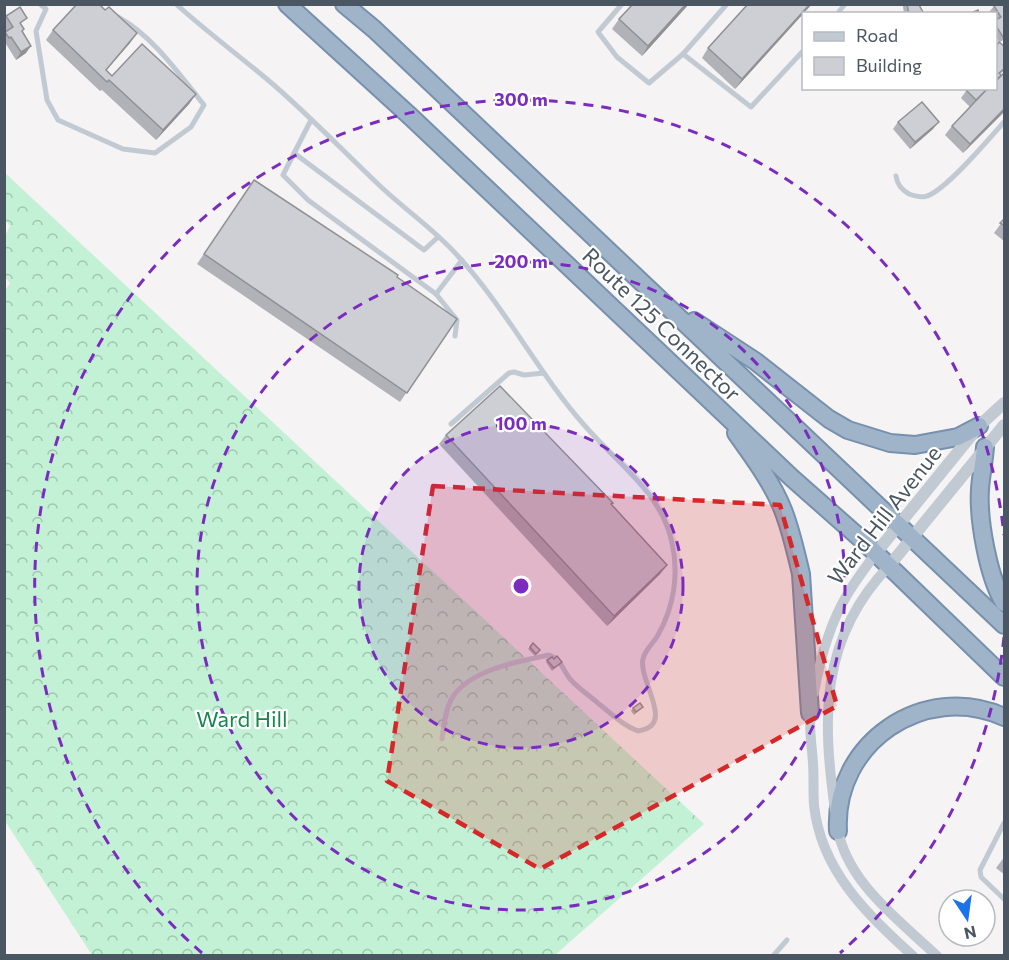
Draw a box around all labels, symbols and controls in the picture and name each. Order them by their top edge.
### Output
legend [802,12,997,90]
text: Road [856,24,898,46]
text: Building [856,54,922,76]
text: 300 m [494,88,548,110]
street label: Route 125 Connector [577,242,747,407]
text: 200 m [494,250,548,272]
text: 100 m [495,412,547,434]
street label: Ward Hill Avenue [821,440,947,590]
centre of rings [511,576,531,596]
park label: Ward Hill [196,705,288,732]
north arrow [937,888,997,948]
text: N [963,922,978,944]

